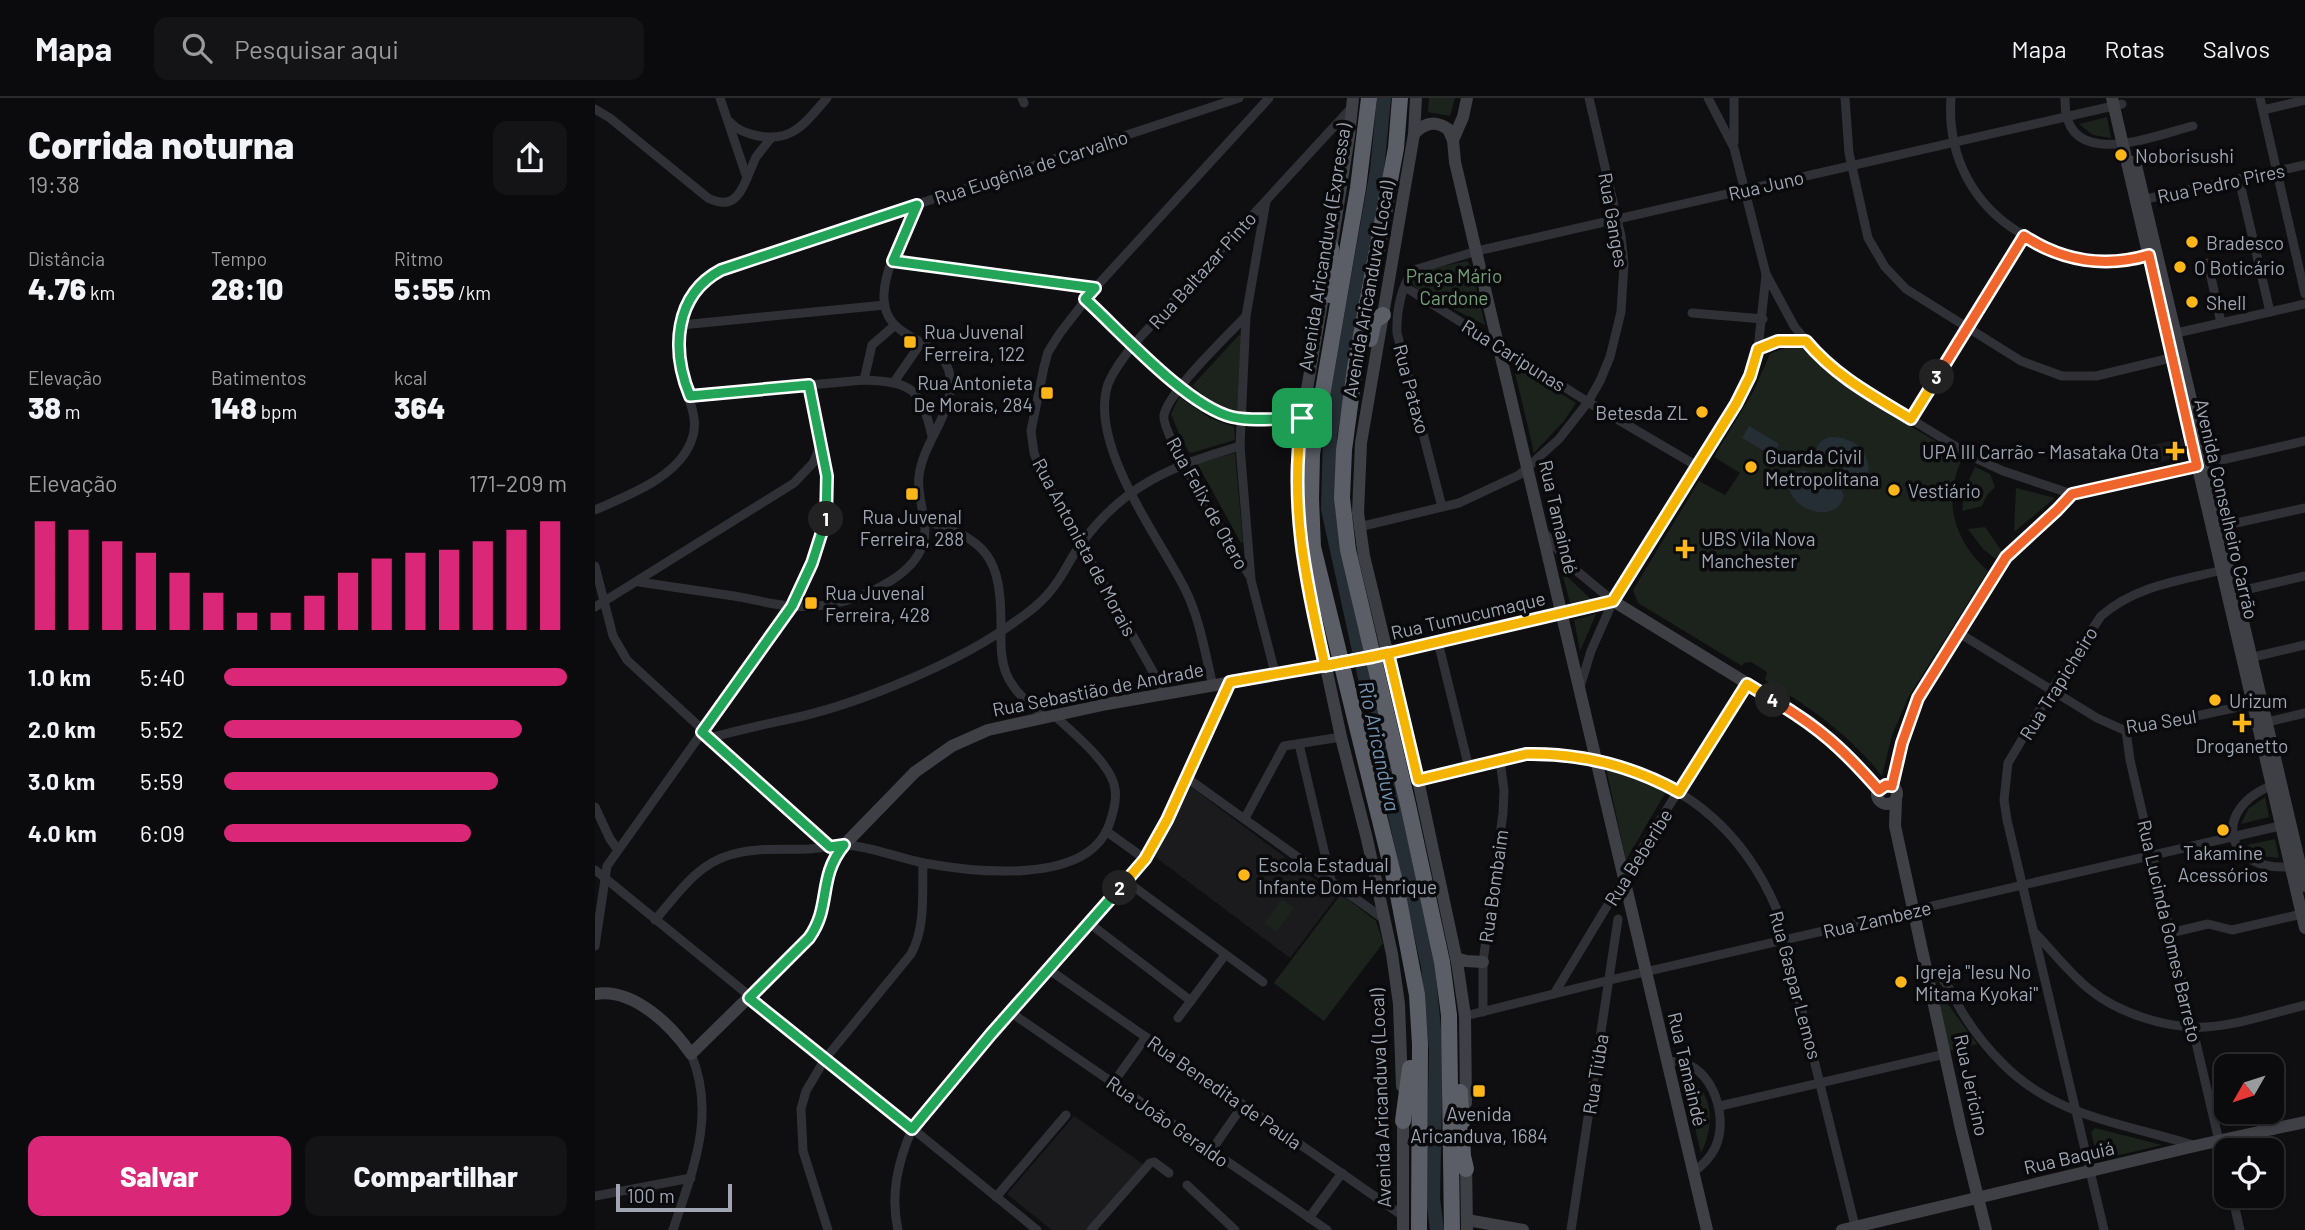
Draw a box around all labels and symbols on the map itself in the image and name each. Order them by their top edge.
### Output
street label: Avenida Aricanduva (Expressa) [1293,121,1355,372]
street label: Rua Eugênia de Carvalho [931,125,1131,209]
place label: Noborisushi [2135,144,2234,167]
marker: Noborisushi [2113,147,2129,163]
street label: Rua Pedro Pires [2155,158,2287,208]
street label: Rua Juno [1726,165,1806,205]
street label: Rua Ganges [1594,171,1634,269]
street label: Avenida Aricanduva (Local) [1338,178,1399,399]
street label: Rua Baltazar Pinto [1143,207,1261,333]
place label: Bradesco [2206,231,2284,254]
marker: Bradesco [2184,234,2200,250]
place label: O Boticário [2194,256,2285,279]
marker: O Boticário [2172,259,2188,275]
park label: Praça Mário Cardone [1406,264,1502,309]
place label: Shell [2206,291,2246,314]
marker: Shell [2184,294,2200,310]
street label: Rua Caripunas [1458,314,1570,396]
place label: Rua Juvenal Ferreira, 122 [924,320,1025,365]
marker: Rua Juvenal Ferreira, 122 [902,334,918,350]
street label: Rua Pataxo [1389,342,1435,436]
pin: 3 [1919,360,1955,394]
place label: Rua Antonieta De Morais, 284 [913,371,1033,416]
marker: Rua Antonieta De Morais, 284 [1039,385,1055,401]
pin [1272,388,1332,448]
street label: Avenida Conselheiro Carrão [2190,397,2264,621]
place label: Betesda ZL [1595,401,1688,424]
marker: Betesda ZL [1694,404,1710,420]
street label: Rua Felix de Otero [1162,433,1254,573]
place label: UPA III Carrão - Masataka Ota [1922,440,2159,463]
marker: UPA III Carrão - Masataka Ota [2165,441,2185,461]
place label: Guarda Civil Metropolitana [1765,445,1879,490]
street label: Rua Antonieta de Morais [1028,454,1142,640]
street label: Rua Tamaindé [1535,458,1583,576]
marker: Guarda Civil Metropolitana [1743,459,1759,475]
place label: Vestiário [1908,479,1981,502]
marker: Vestiário [1886,482,1902,498]
marker: Rua Juvenal Ferreira, 288 [904,486,920,502]
pin: 1 [809,502,843,536]
place label: Rua Juvenal Ferreira, 288 [860,505,964,550]
place label: UBS Vila Nova Manchester [1701,527,1815,572]
marker: UBS Vila Nova Manchester [1675,539,1695,559]
place label: Rua Juvenal Ferreira, 428 [825,581,930,626]
street label: Rua Tumucumaque [1389,586,1547,644]
marker: Rua Juvenal Ferreira, 428 [803,595,819,611]
street label: Rua Trapicheiro [2014,622,2102,744]
street label: Rua Sebastião de Andrade [990,657,1206,721]
water label: Rio Aricanduva [1354,678,1406,814]
pin: 4 [1755,682,1791,718]
place label: Urizum [2229,689,2287,712]
marker: Urizum [2207,692,2223,708]
street label: Rua Seul [2124,704,2198,738]
marker: Droganetto [2234,715,2250,731]
place label: Droganetto [2196,734,2288,757]
street label: Rua Beberibe [1599,804,1677,910]
street label: Rua Lucinda Gomes Barreto [2133,817,2207,1045]
marker: Takamine Acessórios [2215,822,2231,838]
street label: Rua Bombaim [1474,828,1512,944]
place label: Takamine Acessórios [2178,841,2268,886]
place label: Escola Estadual Infante Dom Henrique [1258,853,1437,898]
marker: Escola Estadual Infante Dom Henrique [1236,867,1252,883]
pin: 2 [1103,870,1137,906]
street label: Rua Zambeze [1821,895,1933,943]
street label: Rua Gaspar Lemos [1765,908,1827,1062]
place label: Igreja "Iesu No Mitama Kyokai" [1915,960,2038,1005]
marker: Igreja "Iesu No Mitama Kyokai" [1893,974,1909,990]
street label: Avenida Aricanduva (Local) [1365,987,1395,1208]
street label: Rua Tamaindé [1664,1010,1712,1128]
street label: Rua Benedita de Paula [1144,1030,1306,1154]
street label: Rua Tiúba [1577,1032,1613,1116]
street label: Rua Jericino [1950,1032,1994,1138]
north arrow [2214,1054,2284,1124]
street label: Rua João Geraldo [1103,1070,1233,1172]
marker: Avenida Aricanduva, 1684 [1471,1083,1487,1099]
place label: Avenida Aricanduva, 1684 [1410,1102,1548,1147]
street label: Rua Baquiá [2022,1135,2116,1179]
scale bar [616,1181,731,1213]

